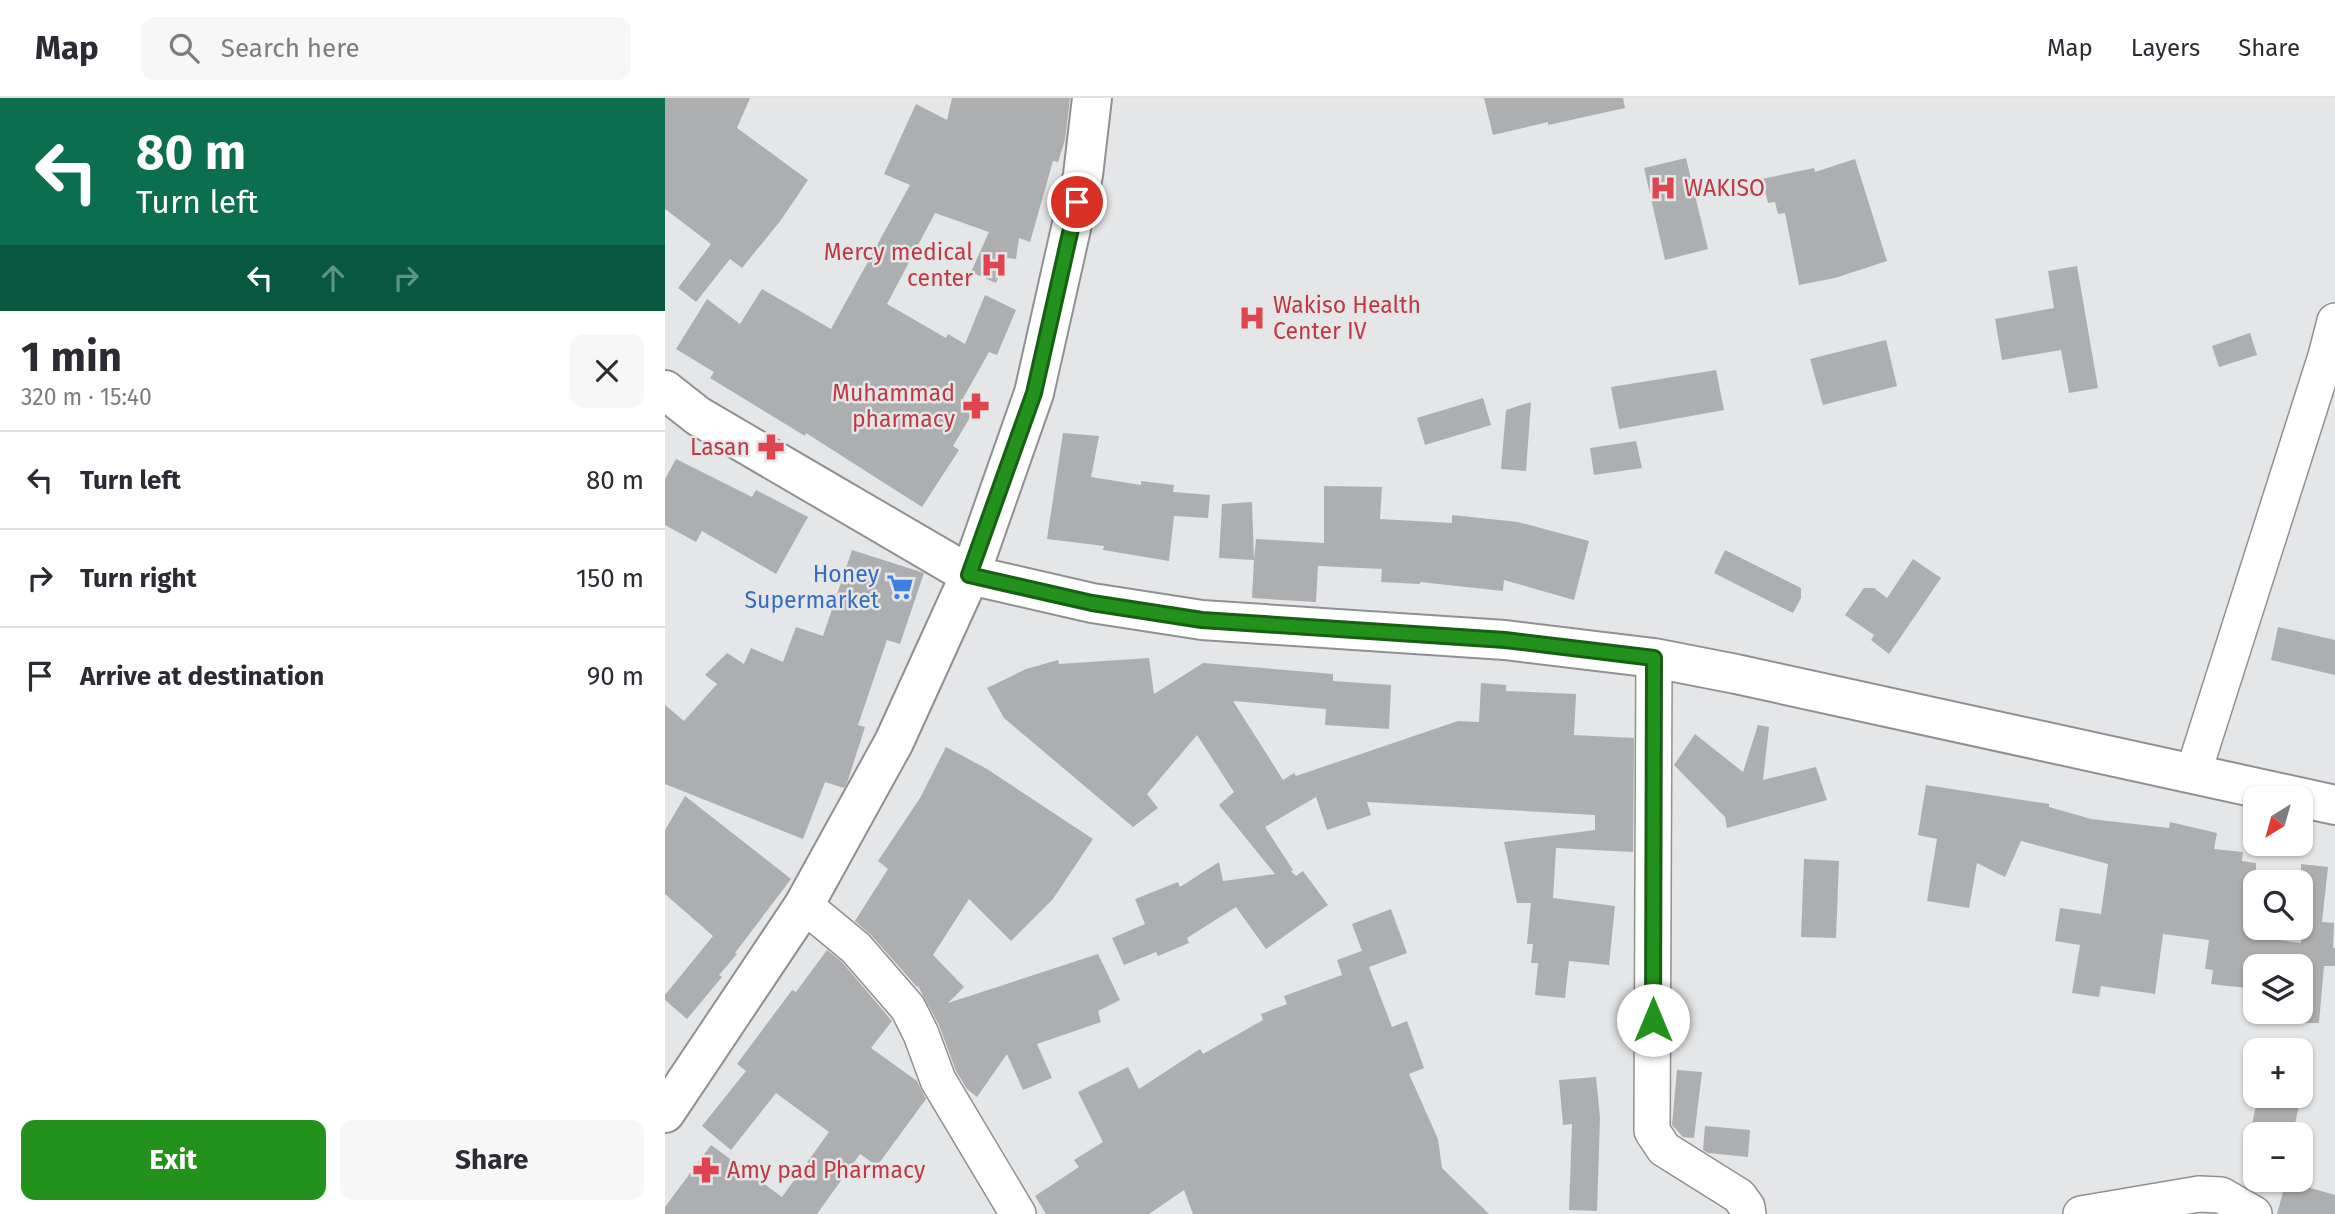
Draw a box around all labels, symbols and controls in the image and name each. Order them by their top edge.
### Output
search box [141,17,631,80]
text: Map [35,28,99,68]
icon: search [165,29,203,67]
text: Search here [221,33,360,64]
text: Map [2047,34,2093,62]
text: Layers [2131,34,2200,62]
text: Share [2238,34,2300,62]
text: 80 m [136,123,246,182]
icon: left [21,126,112,217]
pin [1047,172,1107,232]
hospital icon: WAKISO [1648,173,1678,203]
place label: WAKISO [1684,174,1765,202]
text: Turn left [136,183,258,221]
icon: arrive [1058,183,1096,221]
place label: Mercy medical center [824,238,973,292]
hospital icon: Mercy medical center [979,250,1009,280]
icon: left [241,259,279,297]
icon: ahead [314,259,352,297]
icon: right [387,259,425,297]
place label: Wakiso Health Center IV [1273,291,1421,345]
hospital icon: Wakiso Health Center IV [1237,303,1267,333]
text: 1 min [21,332,122,382]
button: close [570,334,644,408]
place label: Muhammad pharmacy [832,379,956,433]
text: 320 m · 15:40 [21,383,152,411]
pharmacy icon: Muhammad pharmacy [961,391,991,421]
pharmacy icon: Lasan [756,432,786,462]
place label: Lasan [690,433,750,461]
icon: left [21,461,59,499]
text: Turn left [80,465,181,496]
text: 80 m [586,465,644,496]
icon: right [21,559,59,597]
place label: Honey Supermarket [744,560,880,614]
text: Turn right [80,563,197,594]
text: 150 m [576,563,644,594]
supermarket icon: Honey Supermarket [885,572,915,602]
icon: arrive [21,657,59,695]
text: Arrive at destination [80,661,324,692]
text: 90 m [587,661,644,692]
north arrow [2243,786,2313,856]
map controls [2243,786,2313,1192]
button: search [2243,870,2313,940]
button: layers [2243,954,2313,1024]
position arrow [1616,983,1690,1057]
button: + [2243,1038,2313,1108]
button: Exit [21,1120,326,1200]
button: Share [340,1120,644,1200]
button: − [2243,1122,2313,1192]
pharmacy icon: Amy pad Pharmacy [691,1155,721,1185]
place label: Amy pad Pharmacy [727,1156,926,1184]

